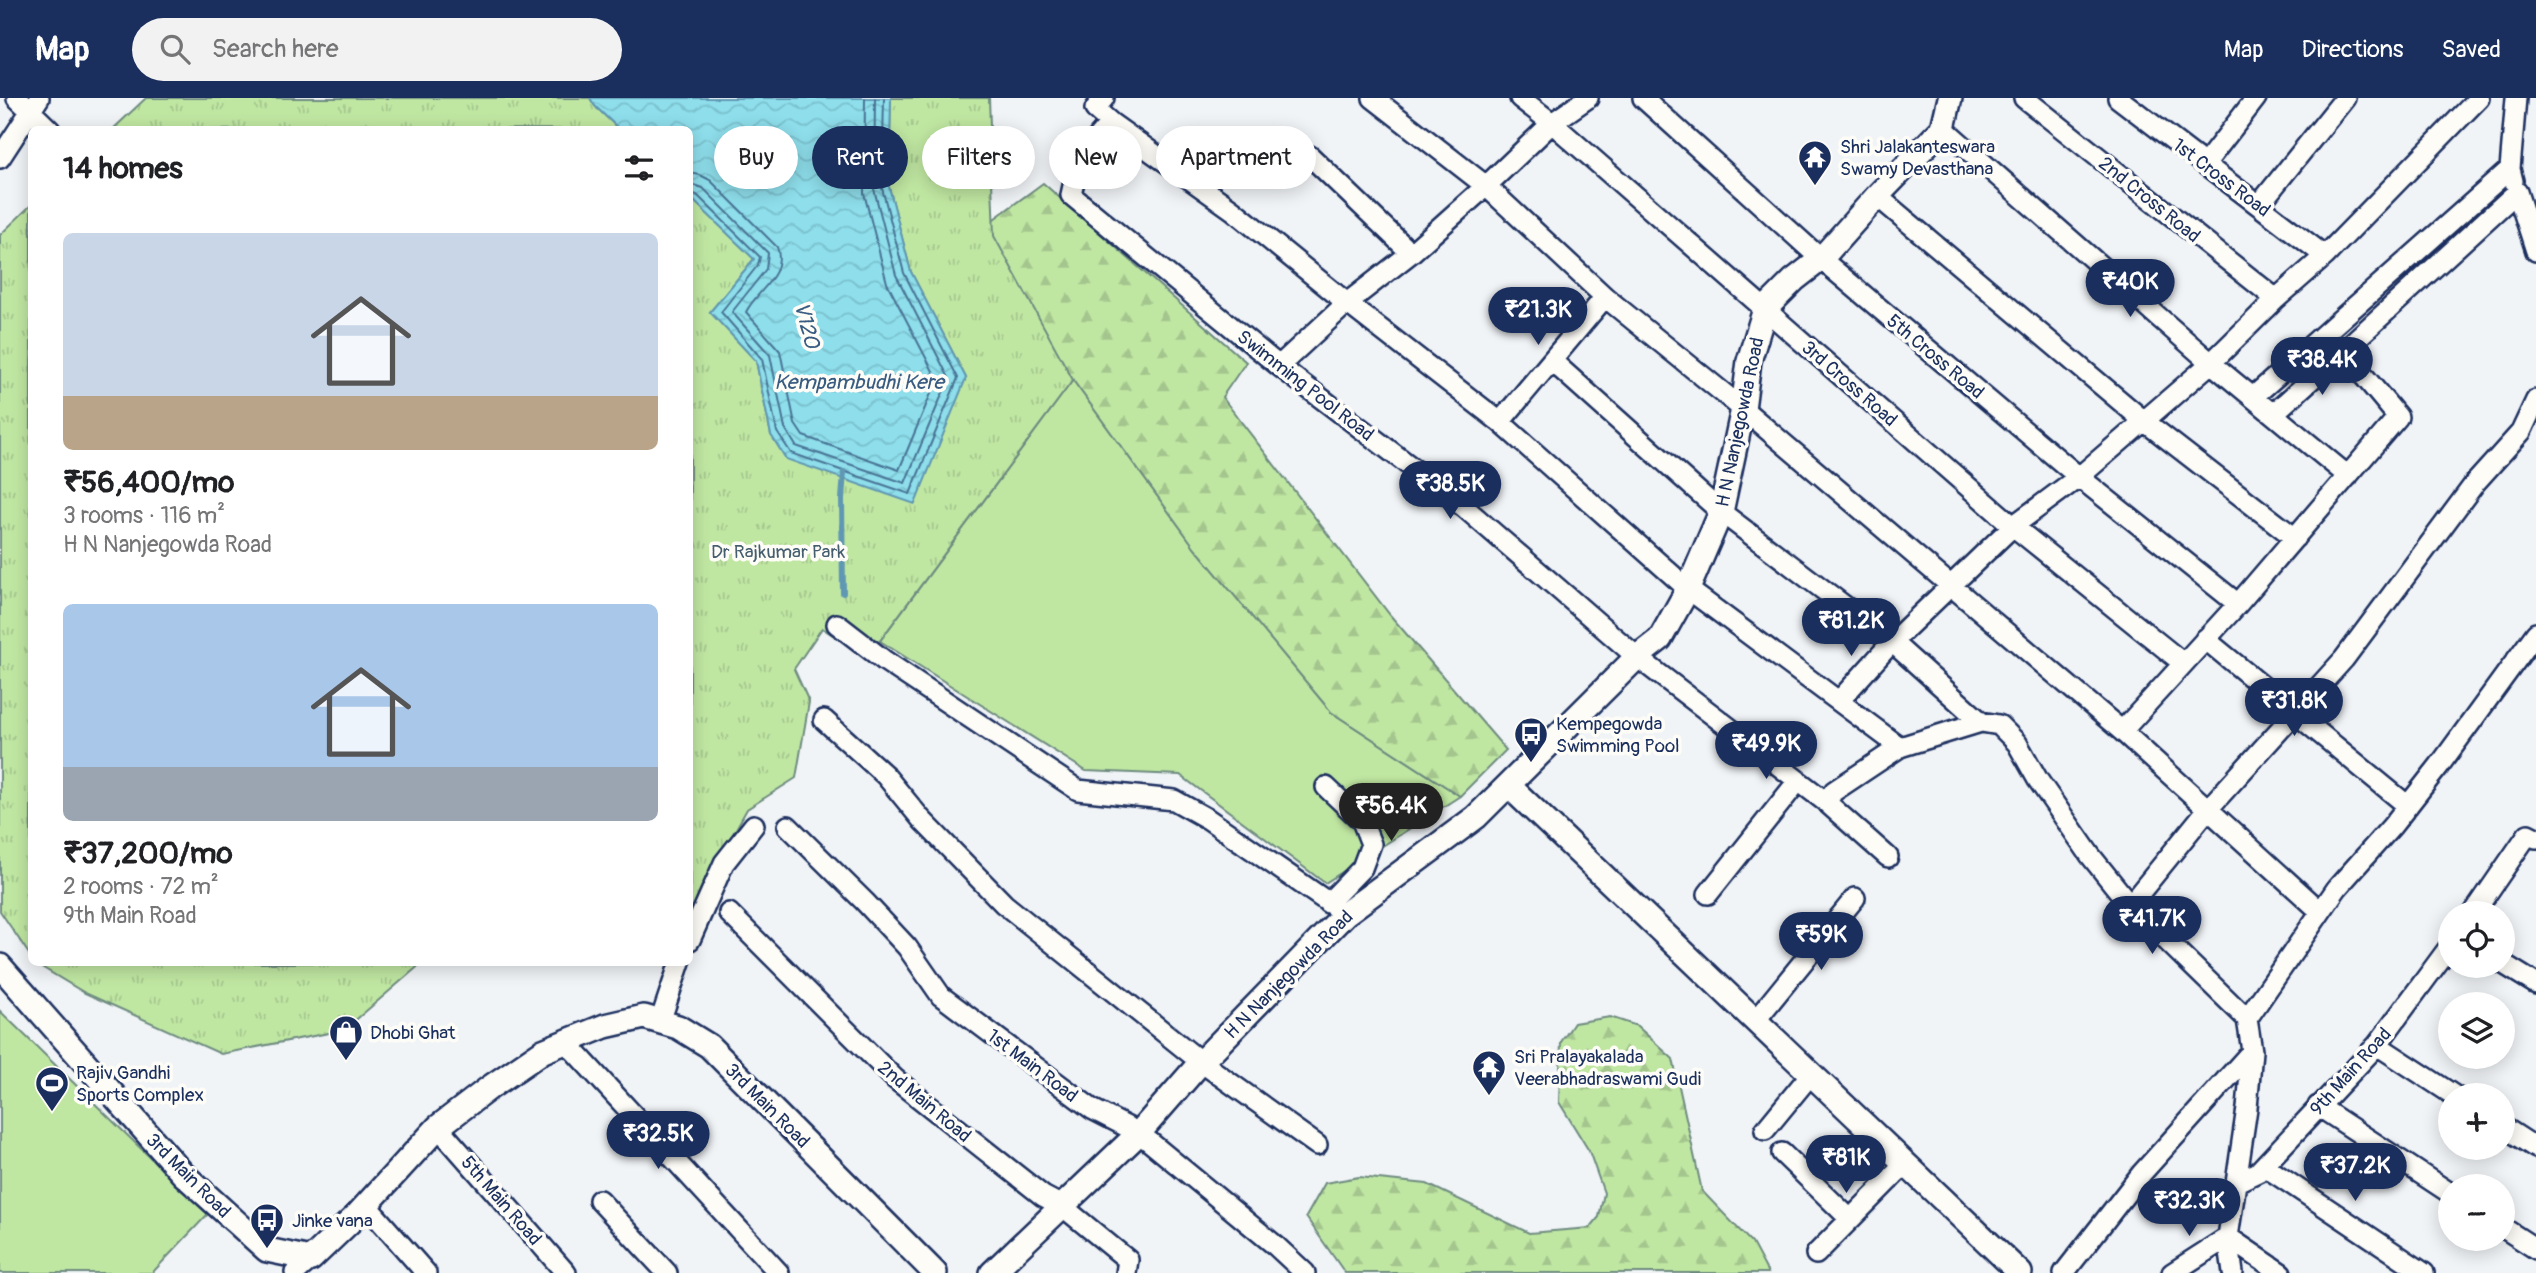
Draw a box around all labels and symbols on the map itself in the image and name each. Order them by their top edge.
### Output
street label: 1st Cross Road [2168,133,2275,222]
place label: Shri Jalakanteswara Swamy Devasthana [1840,135,1995,181]
temple icon: Shri Jalakanteswara Swamy Devasthana [1796,138,1834,187]
street label: 2nd Cross Road [2094,152,2205,248]
pin: ₹40K [2089,260,2171,319]
pin: ₹21.3K [1481,288,1595,347]
water label: V120 [787,299,826,353]
street label: 5th Cross Road [1882,309,1989,404]
street label: Swimming Pool Road [1232,325,1379,447]
street label: H N Nanjegowda Road [1710,335,1770,509]
street label: 3rd Cross Road [1796,336,1902,432]
pin: ₹38.4K [2265,338,2379,397]
water label: Kempambudhi Kere [774,369,947,396]
pin: ₹38.5K [1393,462,1507,521]
park label: Dr Rajkumar Park [711,540,845,564]
pin: ₹81.2K [1794,598,1908,658]
pin: ₹31.8K [2237,678,2351,738]
place label: Kempegowda Swimming Pool [1556,712,1680,758]
bus stop icon: Kempegowda Swimming Pool [1512,715,1550,764]
pin: ₹49.9K [1709,722,1823,781]
pin: ₹56.4K [1334,784,1448,843]
pin: ₹41.7K [2095,896,2209,956]
street label: H N Nanjegowda Road [1219,905,1358,1044]
pin: ₹59K [1780,912,1862,972]
shop icon: Dhobi Ghat [327,1013,365,1062]
place label: Dhobi Ghat [370,1021,456,1045]
street label: 9th Main Road [2305,1023,2397,1121]
street label: 1st Main Road [982,1024,1083,1108]
place label: Sri Pralayakalada Veerabhadraswami Gudi [1514,1045,1701,1091]
temple icon: Sri Pralayakalada Veerabhadraswami Gudi [1470,1048,1508,1097]
street label: 2nd Main Road [873,1056,976,1148]
street label: 3rd Main Road [720,1058,815,1153]
place label: Rajiv Gandhi Sports Complex [76,1061,204,1107]
sports icon: Rajiv Gandhi Sports Complex [33,1064,71,1113]
pin: ₹32.5K [601,1112,715,1171]
street label: 3rd Main Road [141,1128,236,1223]
pin: ₹81K [1805,1136,1887,1195]
pin: ₹37.2K [2298,1144,2412,1203]
street label: 5th Main Road [456,1151,547,1250]
pin: ₹32.3K [2132,1178,2246,1238]
bus stop icon: Jinke vana [248,1201,286,1250]
place label: Jinke vana [292,1209,373,1233]

